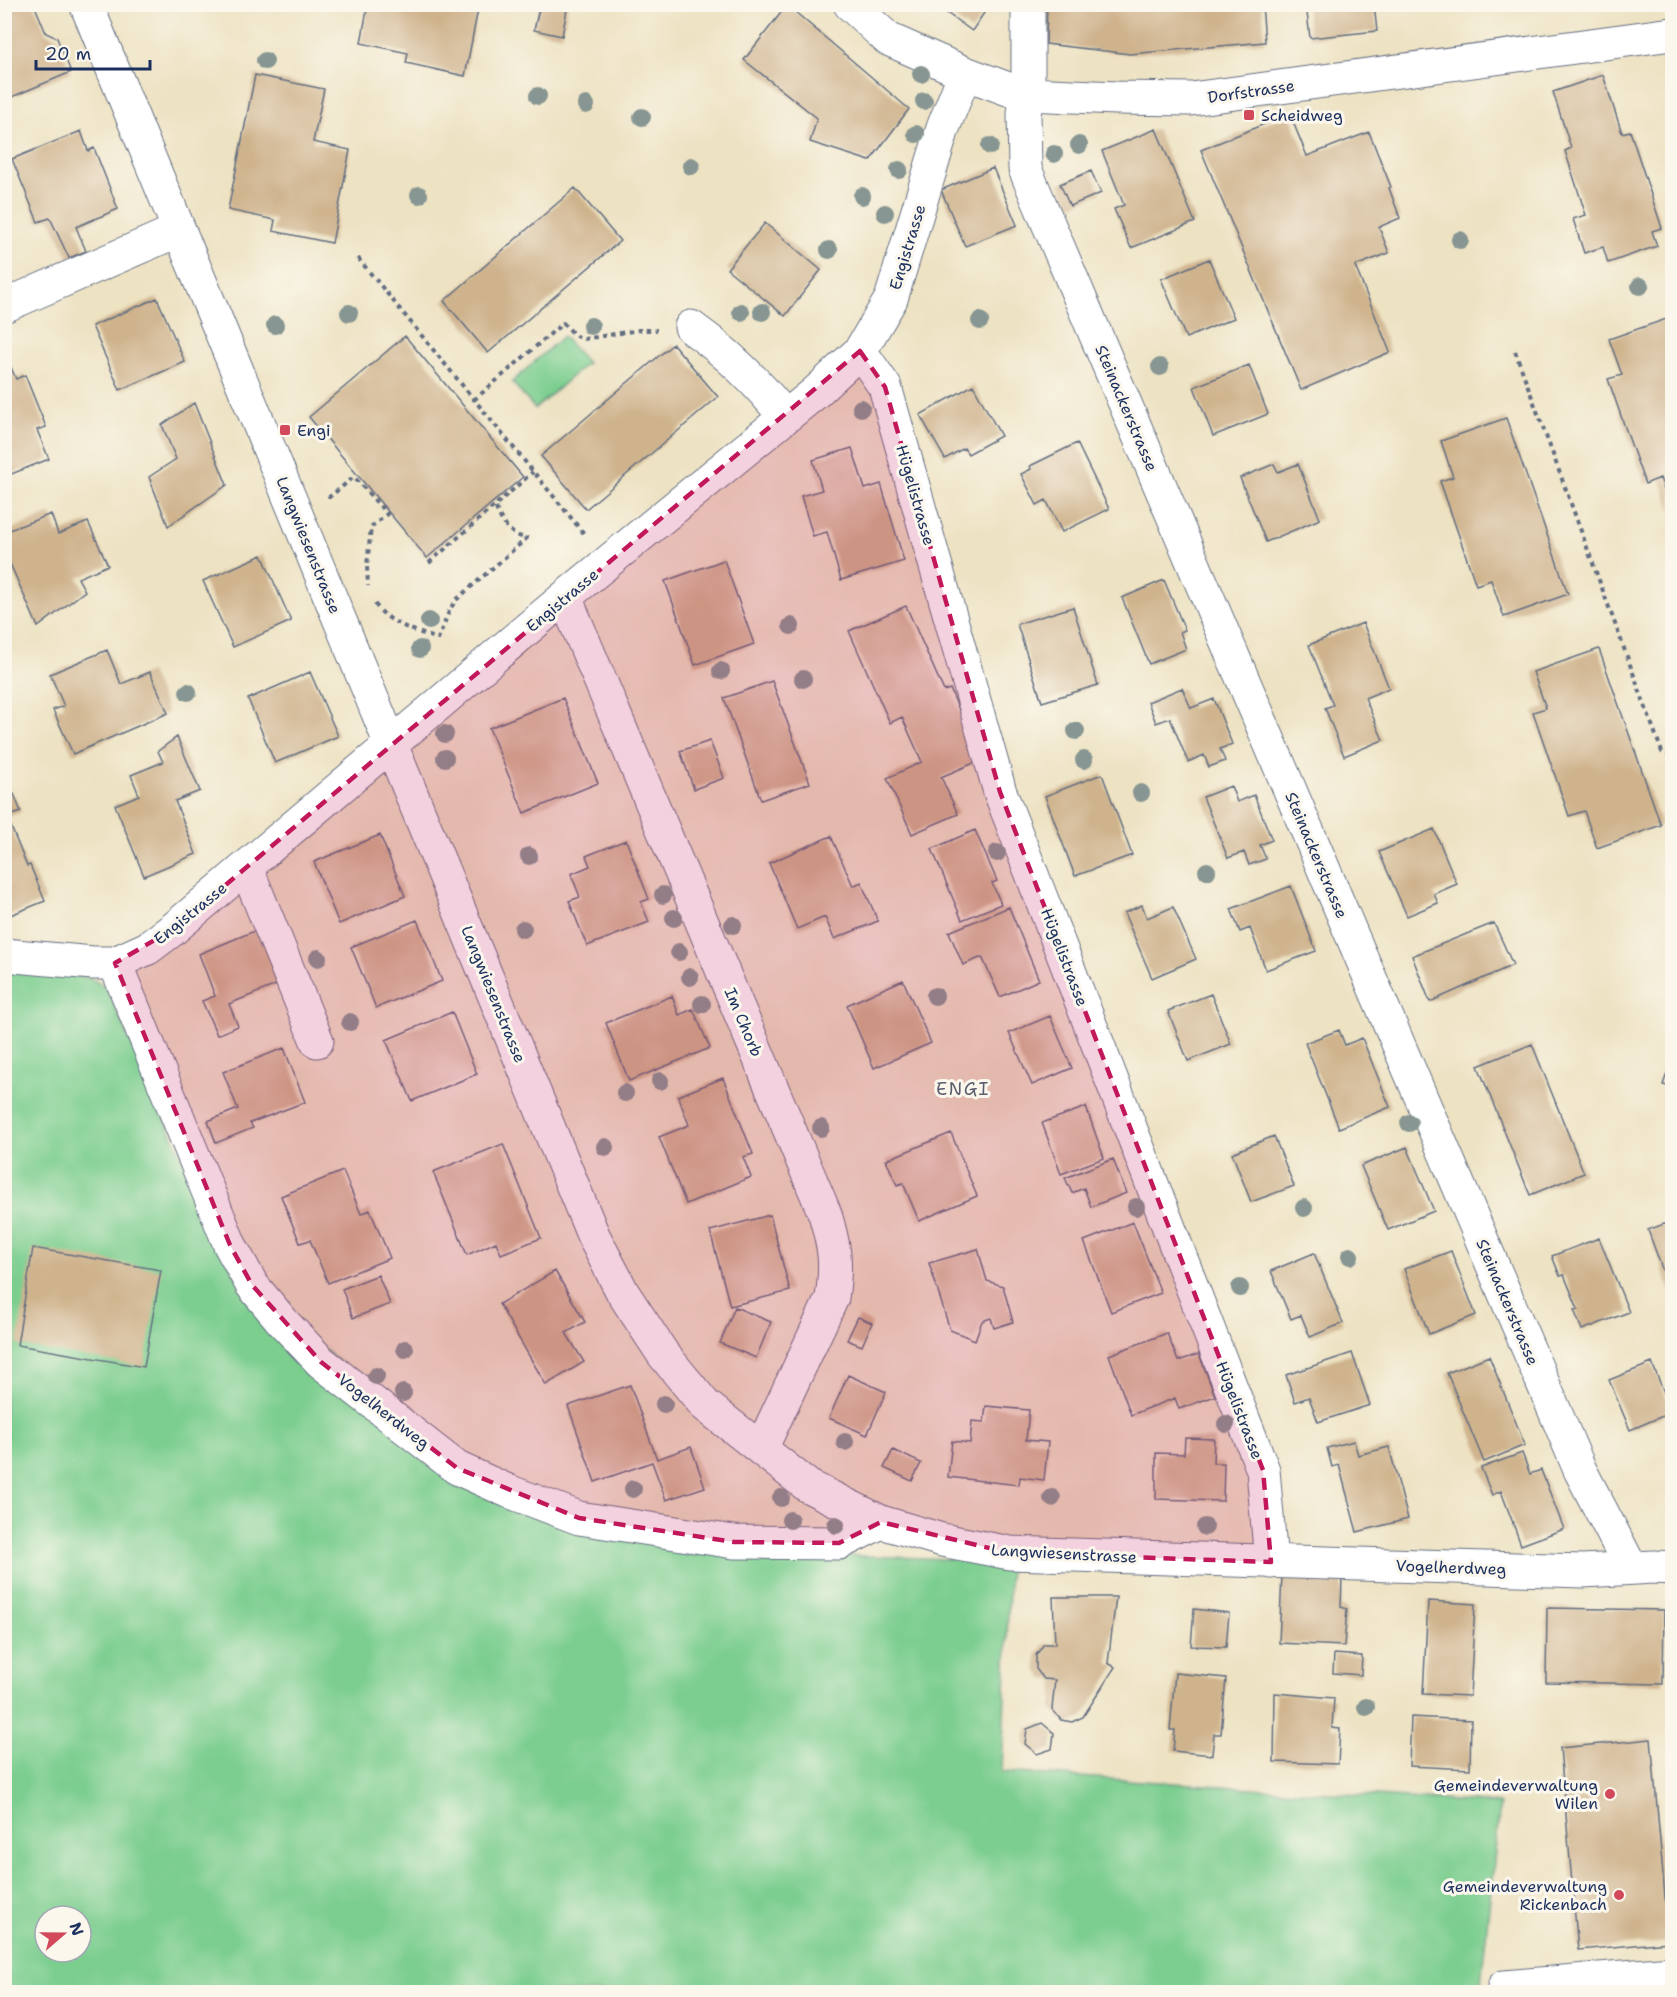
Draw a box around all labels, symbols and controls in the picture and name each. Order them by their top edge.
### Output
scale bar [36,33,150,71]
text: 20 m [45,42,91,66]
street label: Dorfstrasse [1206,75,1296,108]
place label: Scheidweg [1261,105,1343,126]
marker: Scheidweg [1242,108,1256,122]
street label: Engistrasse [885,202,930,292]
street label: Steinackerstrasse [1090,342,1163,475]
place label: Engi [297,420,330,441]
marker: Engi [278,423,292,437]
street label: Hügelistrasse [891,442,940,548]
street label: Langwiesenstrasse [271,474,346,617]
street label: Engistrasse [522,564,603,637]
street label: Steinackerstrasse [1280,789,1353,922]
street label: Engistrasse [149,877,231,949]
street label: Hügelistrasse [1036,905,1093,1009]
street label: Langwiesenstrasse [456,923,531,1066]
street label: Im Chorb [720,984,767,1060]
district label: ENGI [936,1077,990,1101]
street label: Steinackerstrasse [1471,1236,1544,1369]
street label: Hügelistrasse [1211,1358,1268,1462]
street label: Vogelherdweg [334,1369,434,1454]
street label: Langwiesenstrasse [990,1539,1137,1568]
street label: Vogelherdweg [1395,1555,1507,1580]
place label: Gemeindeverwaltung Wilen [1434,1775,1598,1814]
marker: Gemeindeverwaltung Wilen [1603,1787,1617,1801]
place label: Gemeindeverwaltung Rickenbach [1443,1876,1607,1915]
marker: Gemeindeverwaltung Rickenbach [1612,1888,1626,1902]
north arrow [33,1904,93,1964]
text: N [65,1919,89,1939]

